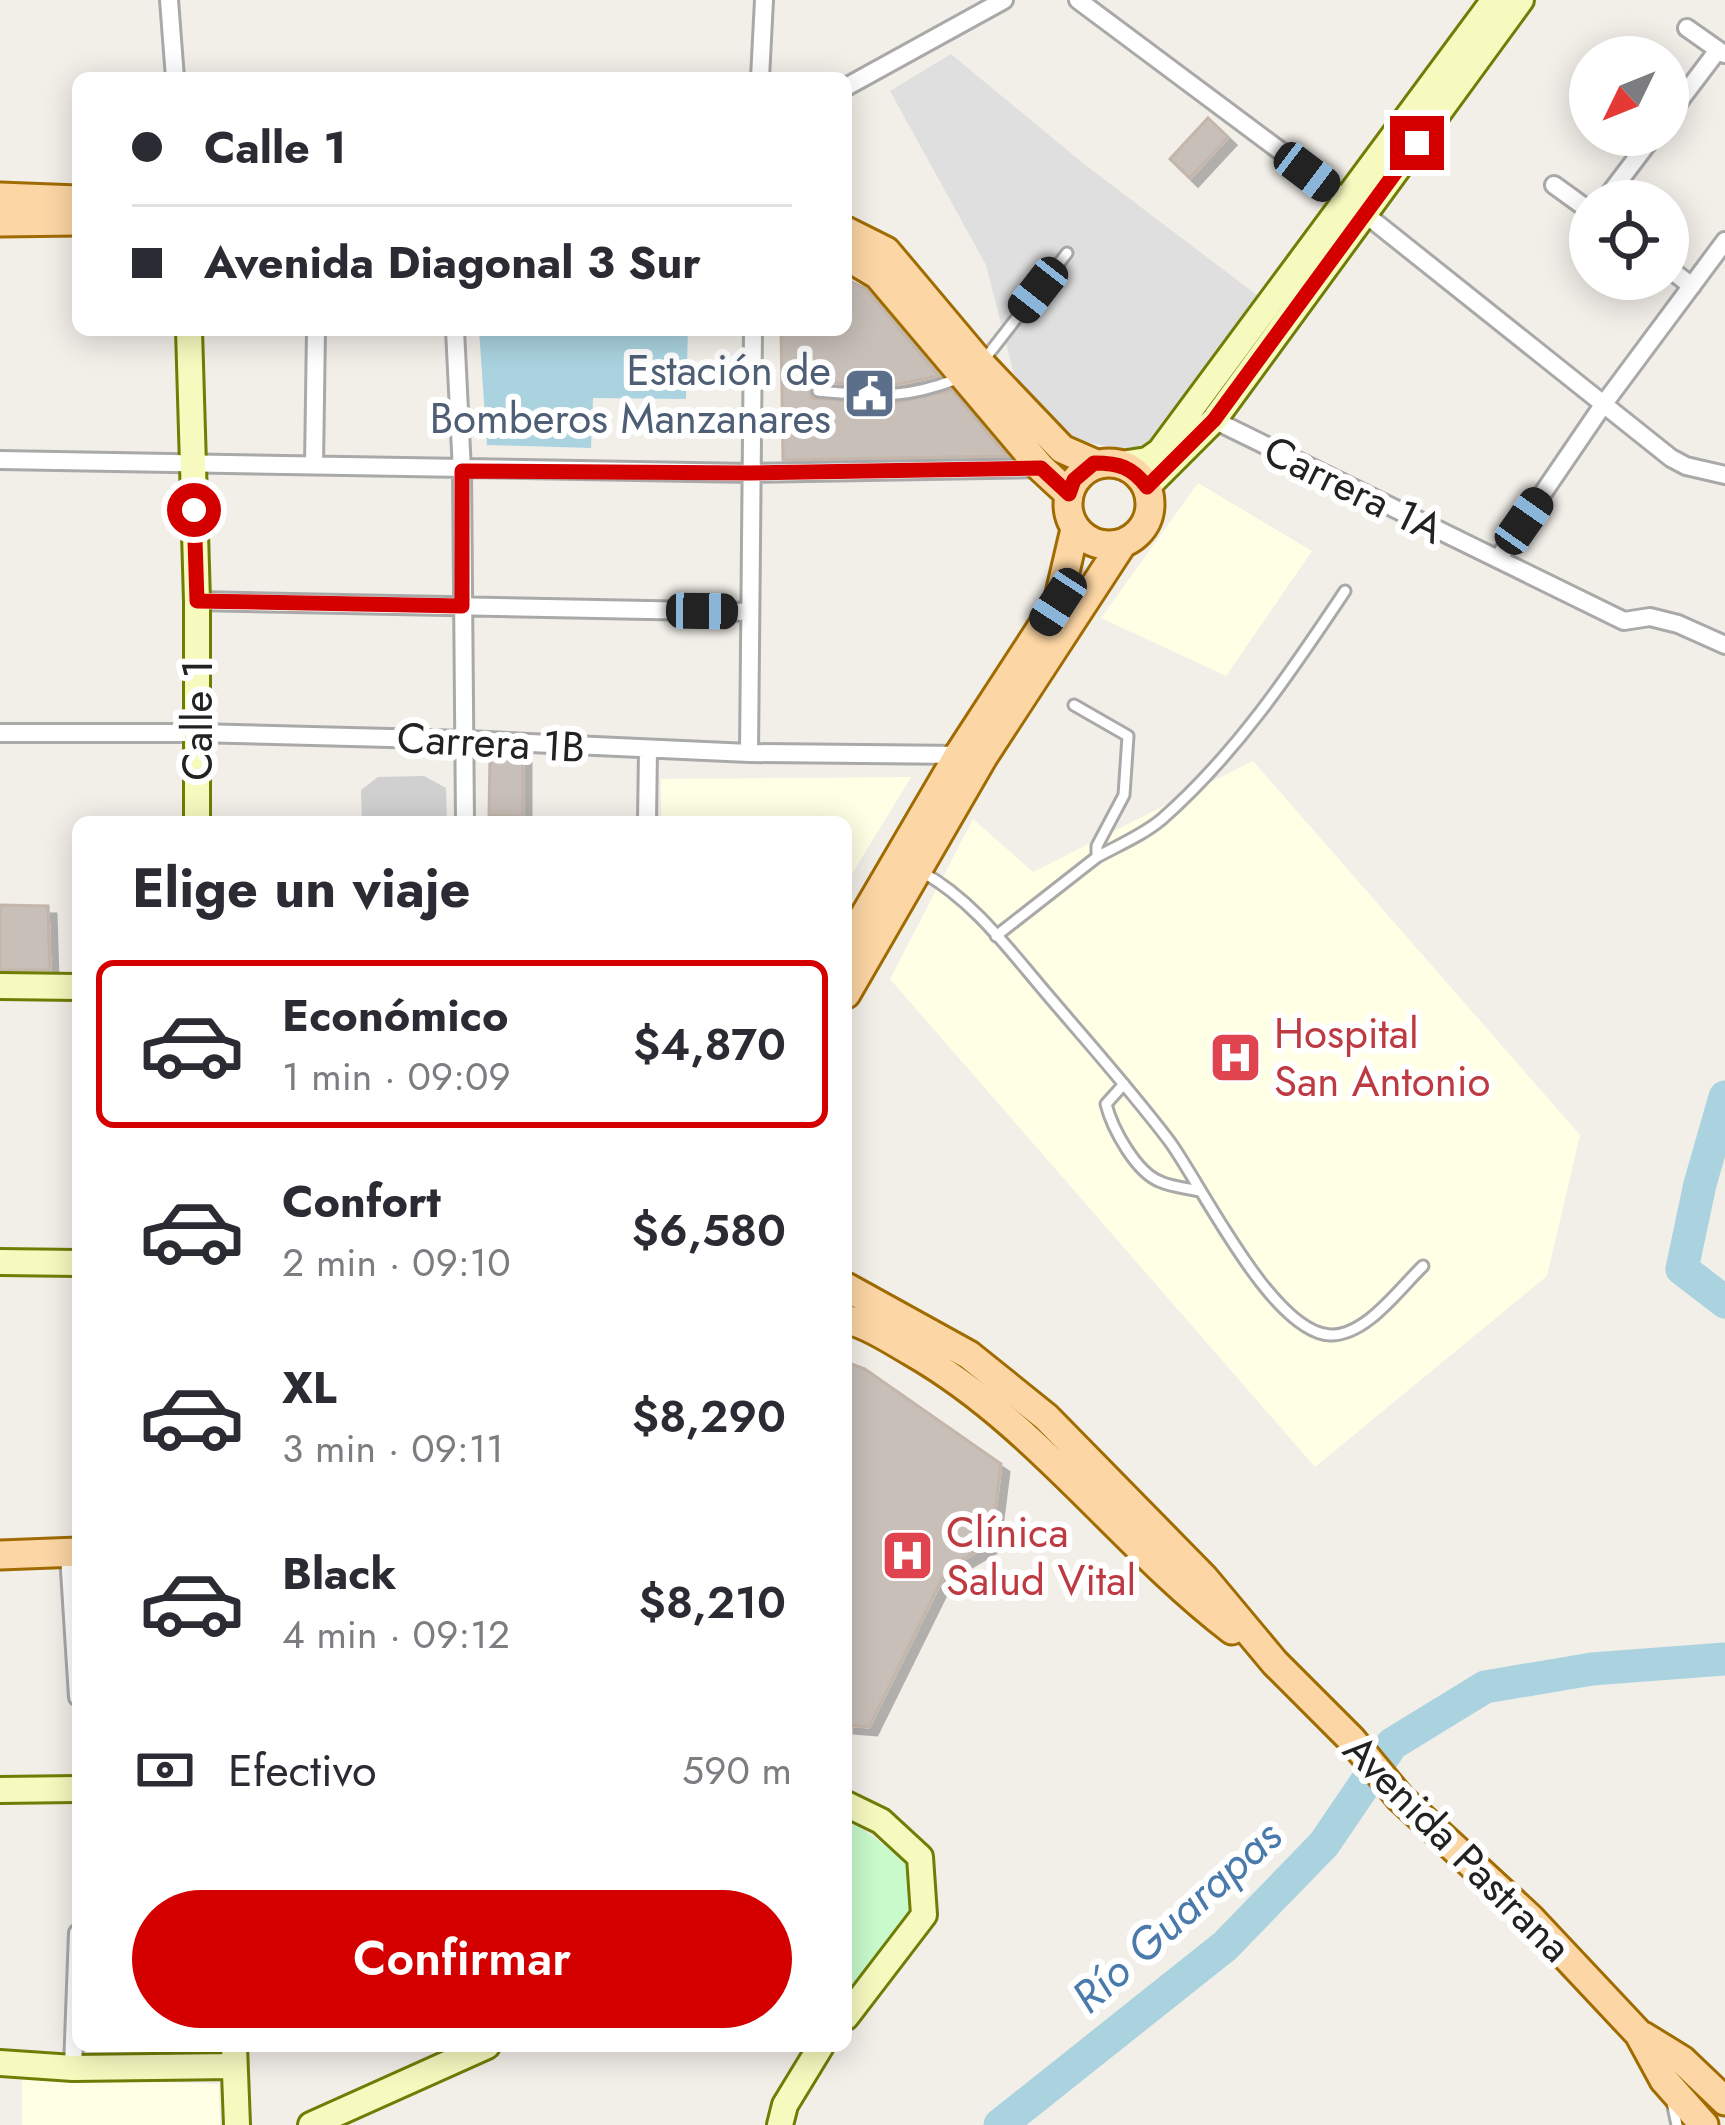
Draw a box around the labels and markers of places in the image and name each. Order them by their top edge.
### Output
place label: Estación de Bomberos Manzanares [430,340,831,449]
public building icon: Estación de Bomberos Manzanares [842,366,898,422]
place label: Hospital San Antonio [1274,1003,1491,1112]
hospital icon: Hospital San Antonio [1207,1029,1263,1085]
place label: Clínica Salud Vital [946,1502,1136,1611]
hospital icon: Clínica Salud Vital [879,1528,935,1584]

